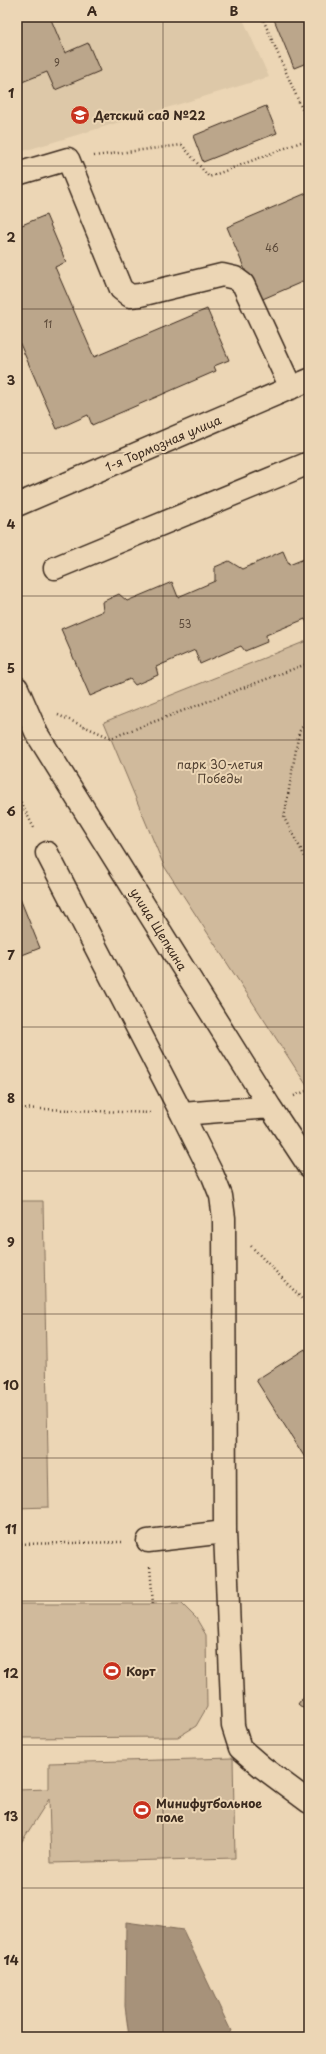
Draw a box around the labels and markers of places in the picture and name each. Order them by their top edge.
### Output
school or university icon: Детский сад №22 [69,104,91,126]
place label: Детский сад №22 [93,106,205,124]
sports icon: Корт [101,1660,123,1682]
place label: Корт [126,1662,156,1680]
place label: Минифутбольное поле [156,1794,262,1826]
sports icon: Минифутбольное поле [131,1799,153,1821]

